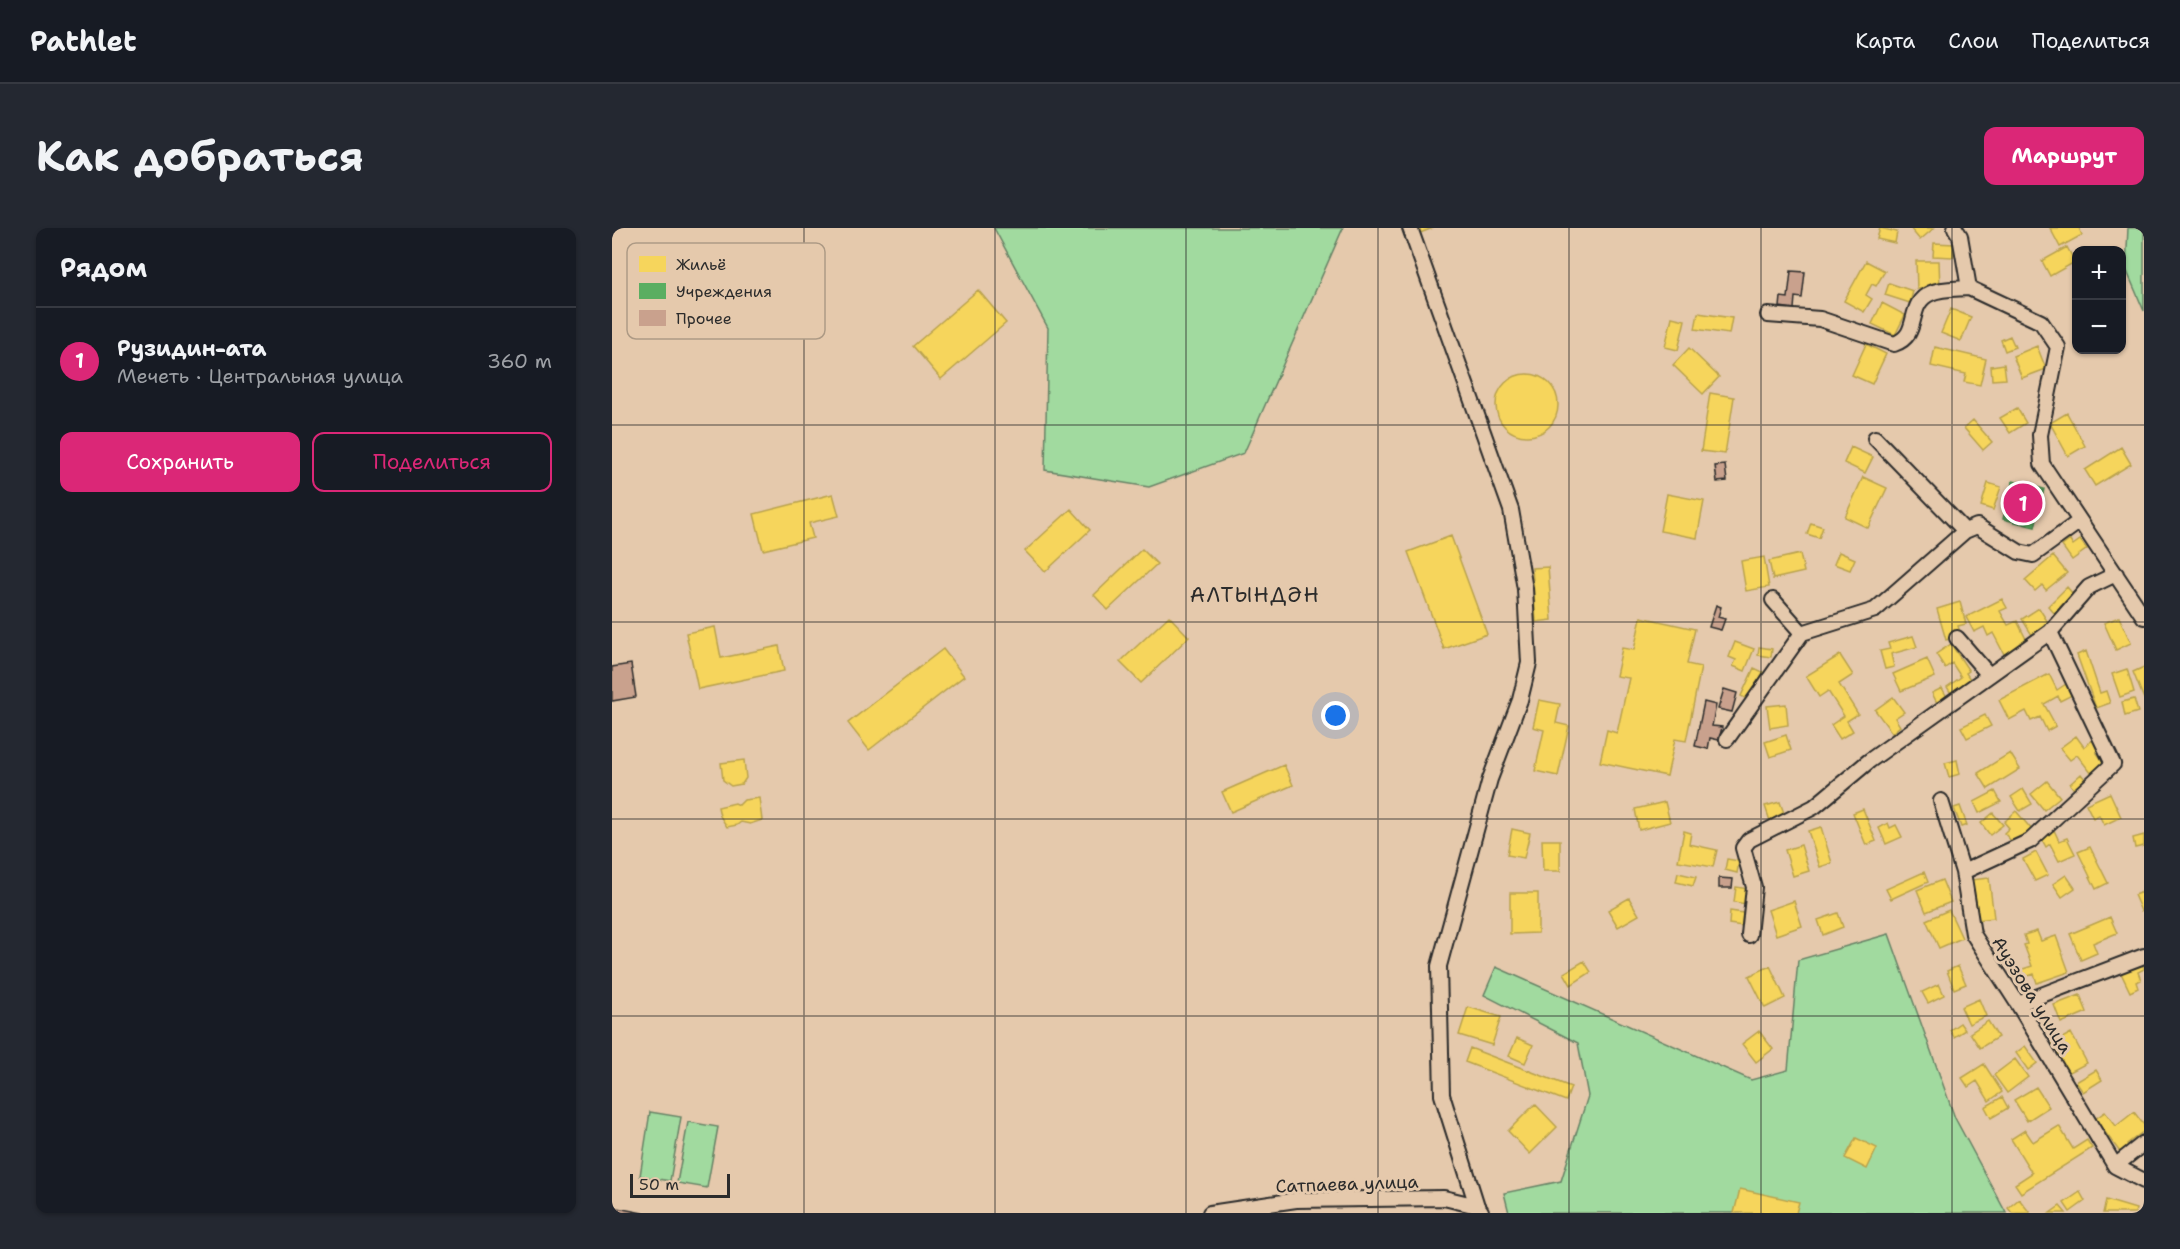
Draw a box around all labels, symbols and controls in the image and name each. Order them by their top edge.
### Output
text: Pathlet [30,22,137,60]
text: Карта [1855,27,1915,55]
text: Слои [1948,27,1999,55]
text: Поделиться [2032,27,2150,55]
button: Маршрут [1984,127,2144,185]
text: Как добраться [36,128,364,184]
legend [627,243,825,339]
map controls [2072,246,2126,354]
button: + [2072,246,2126,300]
text: Рядом [60,250,147,285]
text: Жильё [676,254,726,275]
text: Учреждения [676,281,772,302]
button: − [2072,300,2126,354]
text: Прочее [676,308,732,329]
text: Рузидин-ата [117,334,267,363]
text: 1 [75,348,84,374]
text: 360 m [487,348,552,374]
text: Мечеть · Центральная улица [117,363,403,389]
button: Сохранить [60,432,300,492]
button: Поделиться [312,432,552,492]
pin: 1 [2004,480,2042,526]
district label: АЛТЫНДӘН [1190,581,1320,609]
your location [1321,701,1350,730]
street label: Ауэзова улица [1986,932,2078,1058]
street label: Сатпаева улица [1275,1170,1419,1198]
scale bar [630,1171,730,1198]
text: 50 m [639,1174,679,1195]

